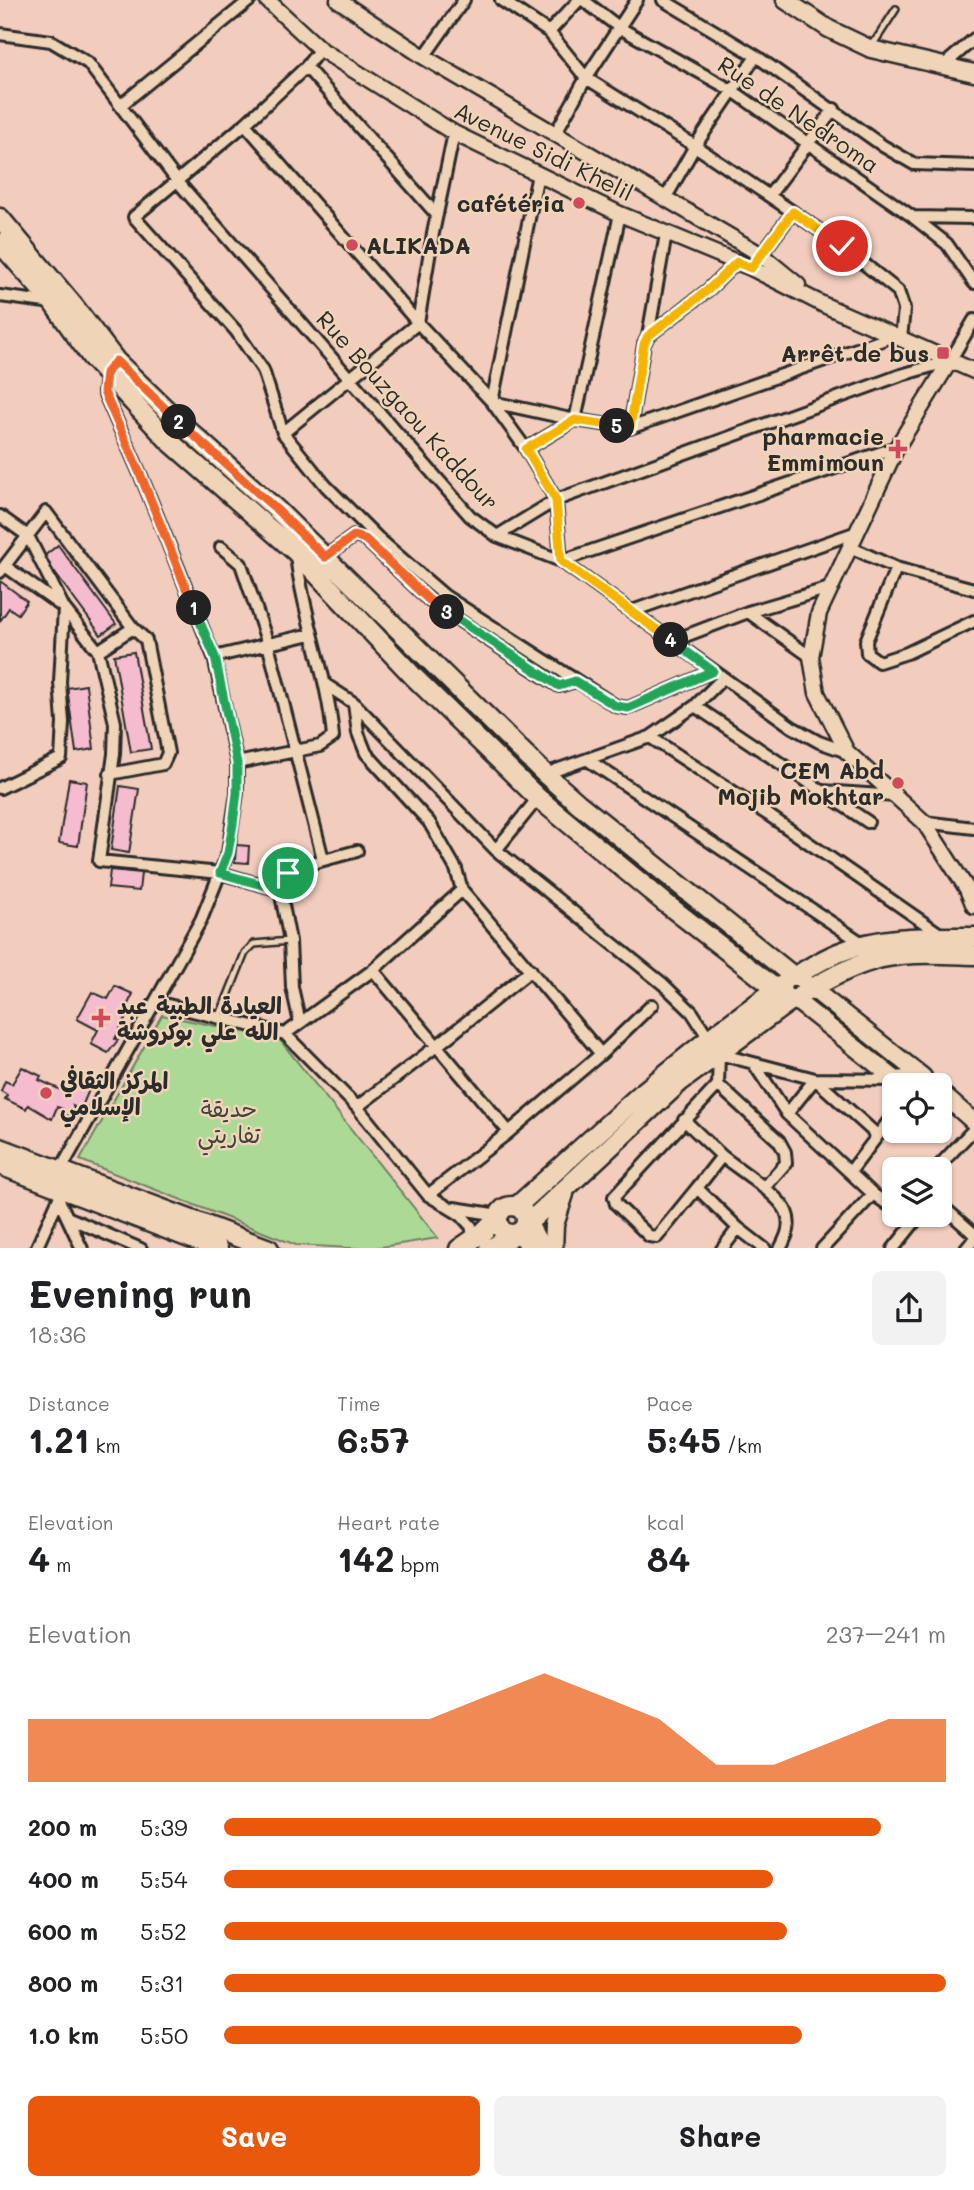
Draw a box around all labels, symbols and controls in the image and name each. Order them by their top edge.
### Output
street label: Rue de Nedroma [712,49,886,179]
street label: Avenue Sidi Khelil [449,95,639,207]
place label: cafétéria [457,188,565,218]
marker: cafétéria [571,195,587,211]
pin [812,216,872,276]
icon: check [823,227,861,265]
place label: ALIKADA [366,230,471,260]
marker: ALIKADA [344,237,360,253]
street label: Rue Bouzgaou Kaddour [310,304,506,516]
place label: Arrêt de bus [781,338,929,368]
marker: Arrêt de bus [935,345,951,361]
pin: 2 [162,404,196,440]
pin: 5 [600,408,634,444]
text: 2 [173,409,184,434]
text: 5 [611,413,622,438]
place label: pharmacie Emmimoun [762,421,884,477]
marker: pharmacie Emmimoun [890,441,906,457]
pin: 1 [176,590,212,626]
pin: 3 [430,594,464,630]
text: 1 [189,595,198,620]
text: 3 [441,599,452,624]
pin: 4 [654,622,688,658]
text: 4 [664,627,677,652]
place label: CEM Abd Mojib Mokhtar [717,755,884,811]
marker: CEM Abd Mojib Mokhtar [890,775,906,791]
pin [258,843,318,903]
icon: arrive [269,854,307,892]
place label: العيادة الطبية عبد الله علي بوكروشة [117,990,282,1053]
marker: العيادة الطبية عبد الله علي بوكروشة [91,1008,111,1028]
place label: المركز الثقافي الإسلامي [60,1065,168,1128]
map controls [882,1073,952,1227]
button: locate [882,1073,952,1143]
marker: المركز الثقافي الإسلامي [38,1085,54,1101]
park label: حديقة تفاريتي [198,1093,261,1156]
button: layers [882,1157,952,1227]
text: Evening run [28,1268,252,1318]
button: share [872,1271,946,1345]
text: 18:36 [28,1319,87,1349]
text: Distance [28,1391,110,1416]
text: Time [337,1391,381,1416]
text: Pace [647,1391,693,1416]
text: 1.21 [28,1416,89,1462]
text: 6:57 [337,1416,410,1462]
text: 5:45 [647,1416,721,1462]
text: km [89,1433,121,1458]
text: /km [721,1433,762,1458]
text: Elevation [28,1510,113,1535]
text: Heart rate [337,1510,440,1535]
text: kcal [647,1510,685,1535]
text: 4 [28,1535,50,1581]
text: 142 [337,1535,395,1581]
text: 84 [647,1535,691,1581]
text: m [50,1552,71,1577]
text: bpm [395,1552,440,1577]
text: Elevation [28,1619,131,1649]
text: 237–241 m [826,1619,946,1649]
text: 200 m [28,1812,97,1842]
text: 5:39 [140,1812,188,1842]
text: 400 m [28,1864,99,1894]
text: 5:54 [140,1864,187,1894]
text: 600 m [28,1916,98,1946]
text: 5:52 [140,1916,187,1946]
text: 800 m [28,1968,98,1998]
text: 5:31 [140,1968,184,1998]
text: 1.0 km [28,2020,99,2050]
text: 5:50 [140,2020,188,2050]
button: Save [28,2096,480,2176]
button: Share [494,2096,946,2176]

